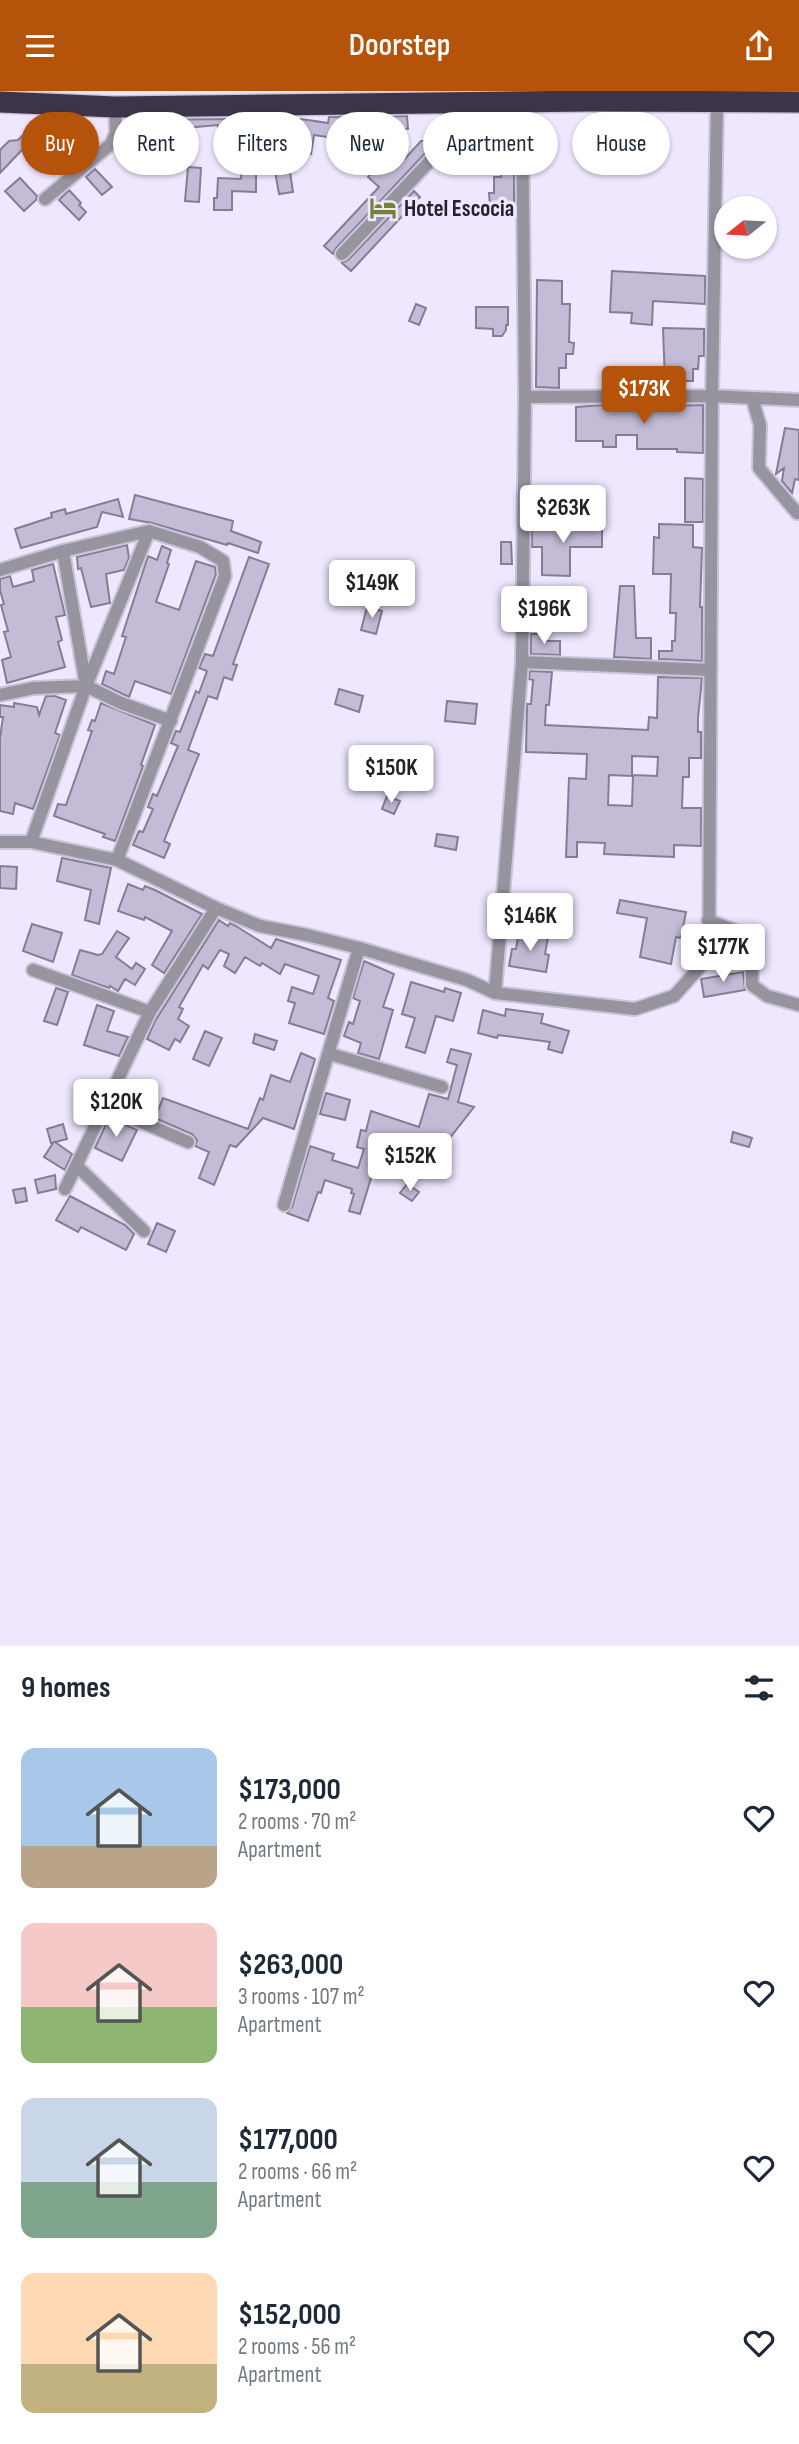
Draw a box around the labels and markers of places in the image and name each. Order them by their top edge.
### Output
hotel icon: Hotel Escocia [368,193,398,223]
place label: Hotel Escocia [404,195,514,223]
pin: $173K [595,367,693,426]
pin: $263K [514,485,612,545]
pin: $149K [323,561,421,620]
pin: $196K [495,587,593,646]
pin: $150K [342,745,440,805]
pin: $146K [481,893,579,953]
pin: $177K [674,925,772,984]
pin: $120K [67,1079,165,1139]
pin: $152K [361,1133,459,1193]

